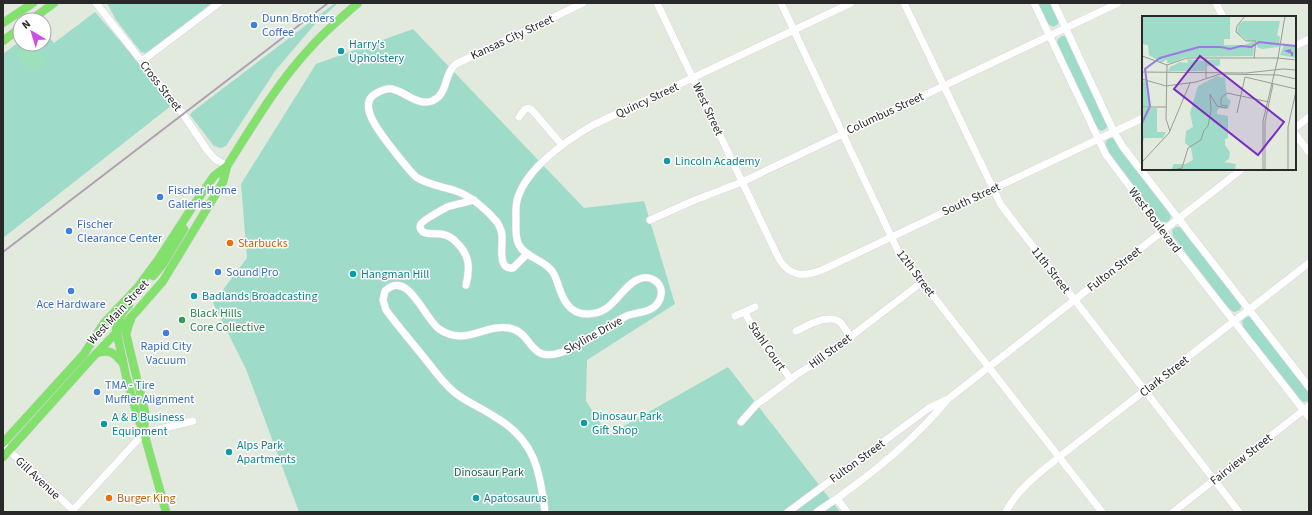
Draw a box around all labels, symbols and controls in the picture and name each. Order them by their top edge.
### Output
place label: Dunn Brothers Coffee [262,10,335,41]
street label: Kansas City Street [468,11,557,64]
north arrow [12,12,52,52]
text: N [19,16,34,33]
inset map [1142,16,1296,170]
marker: Dunn Brothers Coffee [249,20,259,30]
place label: Harry's Upholstery [349,36,405,67]
marker: Harry's Upholstery [336,46,346,56]
street label: Cross Street [135,57,186,115]
street label: Quincy Street [613,78,681,122]
street label: West Street [688,80,727,138]
street label: Columbus Street [844,88,927,139]
place label: Lincoln Academy [675,153,761,170]
marker: Lincoln Academy [662,156,672,166]
street label: South Street [939,179,1003,220]
place label: Fischer Home Galleries [168,182,237,213]
street label: West Boulevard [1124,184,1185,257]
marker: Fischer Home Galleries [155,192,165,202]
place label: Fischer Clearance Center [77,216,163,247]
marker: Fischer Clearance Center [64,226,74,236]
place label: Starbucks [238,235,288,252]
marker: Starbucks [225,238,235,248]
street label: 11th Street [1027,243,1074,297]
street label: Fulton Street [1084,243,1145,296]
street label: 12th Street [892,246,939,300]
place label: Sound Pro [226,264,278,281]
place label: Hangman Hill [361,266,429,283]
marker: Sound Pro [213,267,223,277]
marker: Hangman Hill [348,269,358,279]
street label: West Main Street [84,276,153,349]
marker: Ace Hardware [66,286,76,296]
place label: Badlands Broadcasting [202,288,317,305]
marker: Badlands Broadcasting [189,291,199,301]
place label: Ace Hardware [36,296,106,313]
place label: Black Hills Core Collective [190,305,265,336]
street label: Skyline Drive [561,312,626,359]
marker: Black Hills Core Collective [177,315,187,325]
street label: Stahl Court [744,318,790,374]
marker: Rapid City Vacuum [161,328,171,338]
street label: Hill Street [805,330,855,373]
place label: Rapid City Vacuum [141,338,192,369]
street label: Clark Street [1136,352,1193,401]
place label: TMA - Tire Muffler Alignment [105,377,194,408]
marker: TMA - Tire Muffler Alignment [92,387,102,397]
place label: Dinosaur Park Gift Shop [592,408,662,439]
place label: A & B Business Equipment [112,409,184,440]
marker: Dinosaur Park Gift Shop [579,418,589,428]
marker: A & B Business Equipment [99,419,109,429]
street label: Fairview Street [1207,430,1276,489]
street label: Fulton Street [826,435,888,487]
place label: Alps Park Apartments [237,437,296,468]
marker: Alps Park Apartments [224,447,234,457]
street label: Gill Avenue [11,453,64,504]
park label: Dinosaur Park [454,464,524,481]
place label: Burger King [117,490,176,507]
place label: Apatosaurus [484,490,547,507]
marker: Burger King [104,493,114,503]
marker: Apatosaurus [471,493,481,503]

